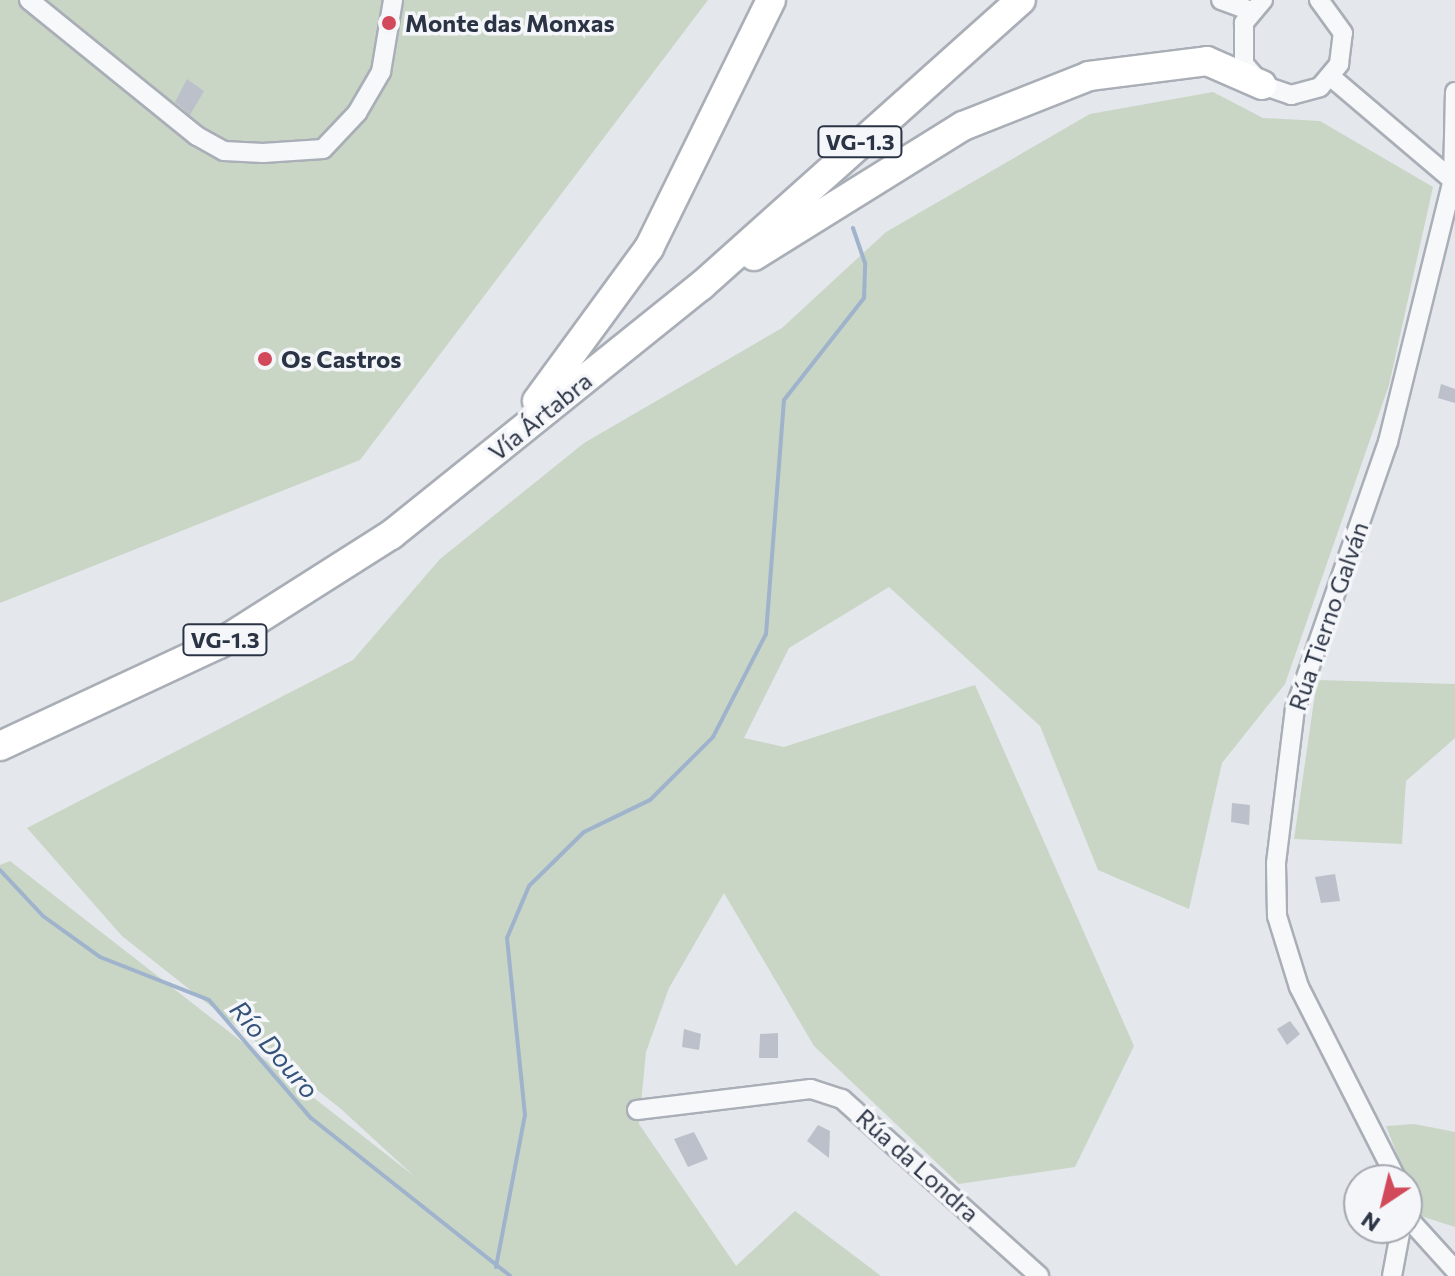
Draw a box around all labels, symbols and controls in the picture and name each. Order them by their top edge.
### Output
place label: Monte das Monxas [405,9,615,37]
marker: Monte das Monxas [380,14,398,32]
road number: VG-1.3 [816,124,904,160]
place label: Os Castros [281,345,401,373]
marker: Os Castros [256,350,274,368]
street label: Vía Ártabra [483,366,597,466]
street label: Rúa Tierno Galván [1282,518,1374,714]
road number: VG-1.3 [181,622,269,658]
water label: Río Douro [224,994,326,1104]
street label: Rúa da Londra [851,1102,985,1228]
north arrow [1343,1164,1423,1244]
text: N [1356,1207,1385,1238]

